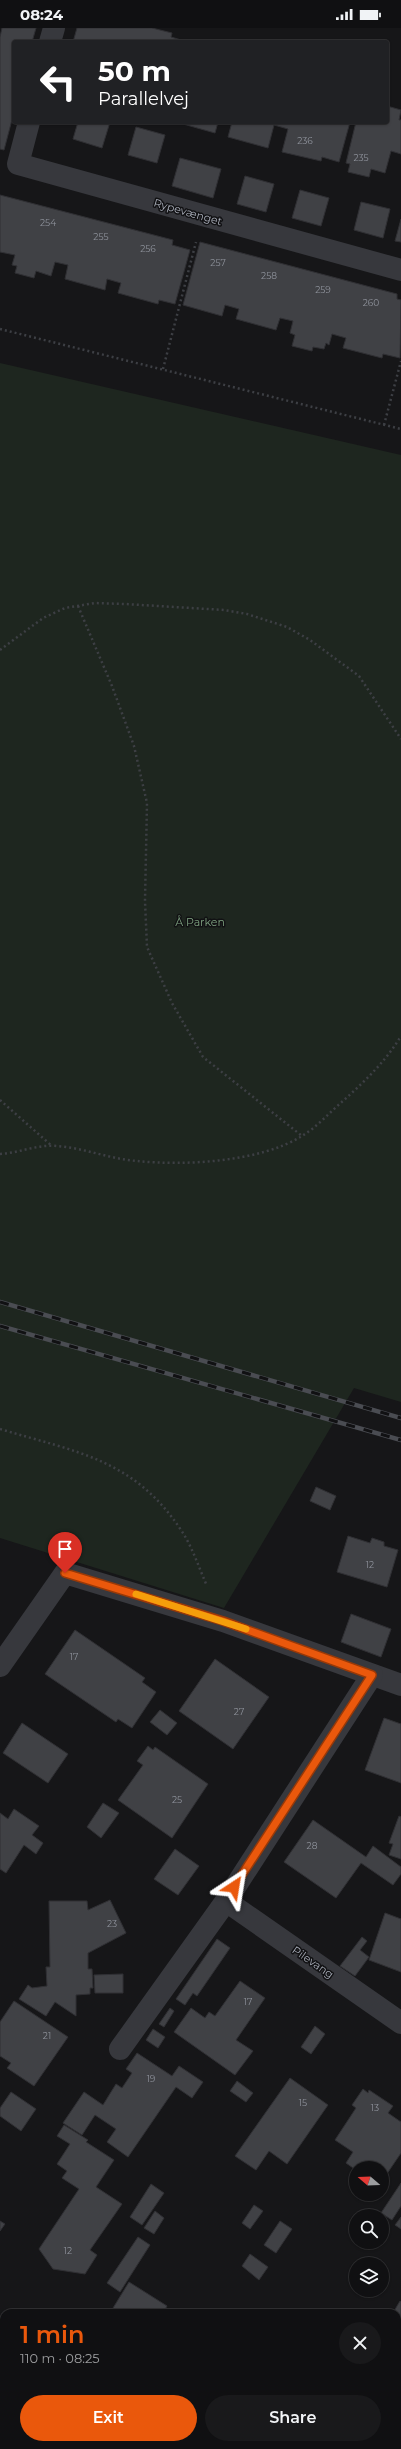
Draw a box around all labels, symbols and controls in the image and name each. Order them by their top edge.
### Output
text: 08:24 [20,5,63,24]
text: 50 m [98,54,171,88]
icon: left [32,56,84,108]
text: Parallelvej [98,88,189,110]
house number: 236 [297,135,313,146]
house number: 235 [353,152,369,163]
street label: Rypevænget [152,196,224,229]
house number: 254 [40,217,56,228]
house number: 255 [93,231,109,242]
house number: 256 [140,243,156,254]
house number: 257 [210,257,226,268]
house number: 258 [261,270,277,281]
house number: 259 [315,284,331,295]
house number: 260 [363,297,379,308]
park label: Å Parken [175,915,225,929]
pin [48,1532,82,1573]
icon: arrive [54,1538,76,1560]
house number: 12 [366,1559,374,1570]
house number: 17 [70,1651,78,1662]
house number: 27 [234,1706,244,1717]
house number: 25 [172,1794,182,1805]
house number: 28 [307,1840,318,1851]
position arrow [213,1866,255,1908]
house number: 23 [107,1918,117,1929]
street label: Pilevang [290,1943,336,1981]
house number: 17 [244,1996,252,2007]
house number: 21 [43,2030,51,2041]
house number: 19 [147,2073,156,2084]
house number: 15 [299,2097,307,2108]
house number: 13 [371,2102,379,2113]
north arrow [349,2161,389,2201]
map controls [349,2161,389,2297]
button: search [349,2209,389,2249]
house number: 12 [64,2245,72,2256]
button: layers [349,2257,389,2297]
text: 1 min [20,2320,84,2349]
button: close [339,2322,381,2364]
text: 110 m · 08:25 [20,2350,100,2366]
button: Exit [20,2395,197,2441]
button: Share [205,2395,381,2441]

